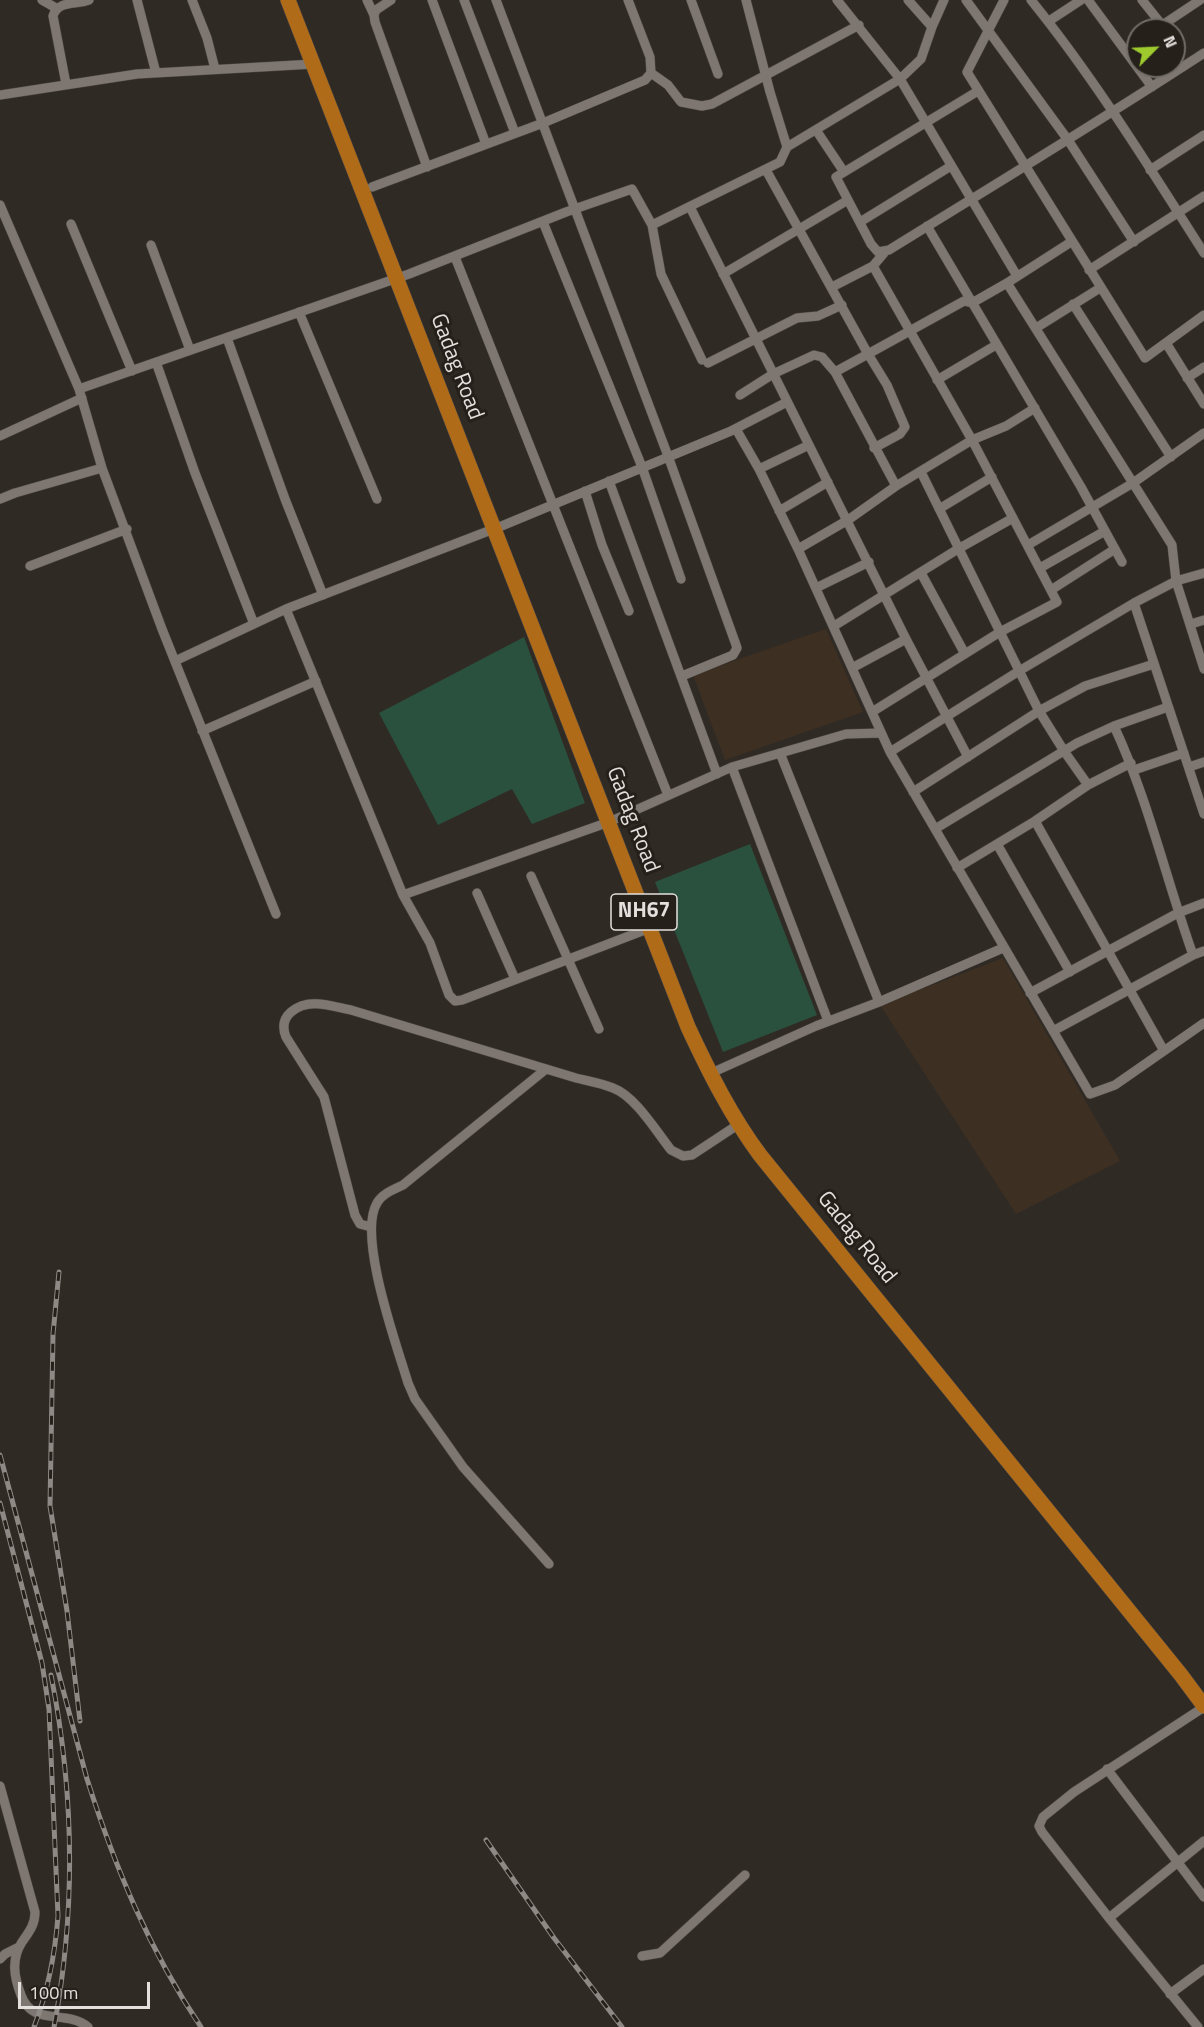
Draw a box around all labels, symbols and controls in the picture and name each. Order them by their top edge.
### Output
north arrow [1126,18,1186,78]
text: N [1157,32,1184,51]
street label: Gadag Road [424,310,488,424]
street label: Gadag Road [600,763,664,877]
road number: NH67 [611,894,677,930]
street label: Gadag Road [811,1187,901,1289]
scale bar [21,1970,153,2008]
text: 100 m [29,1979,78,2006]

